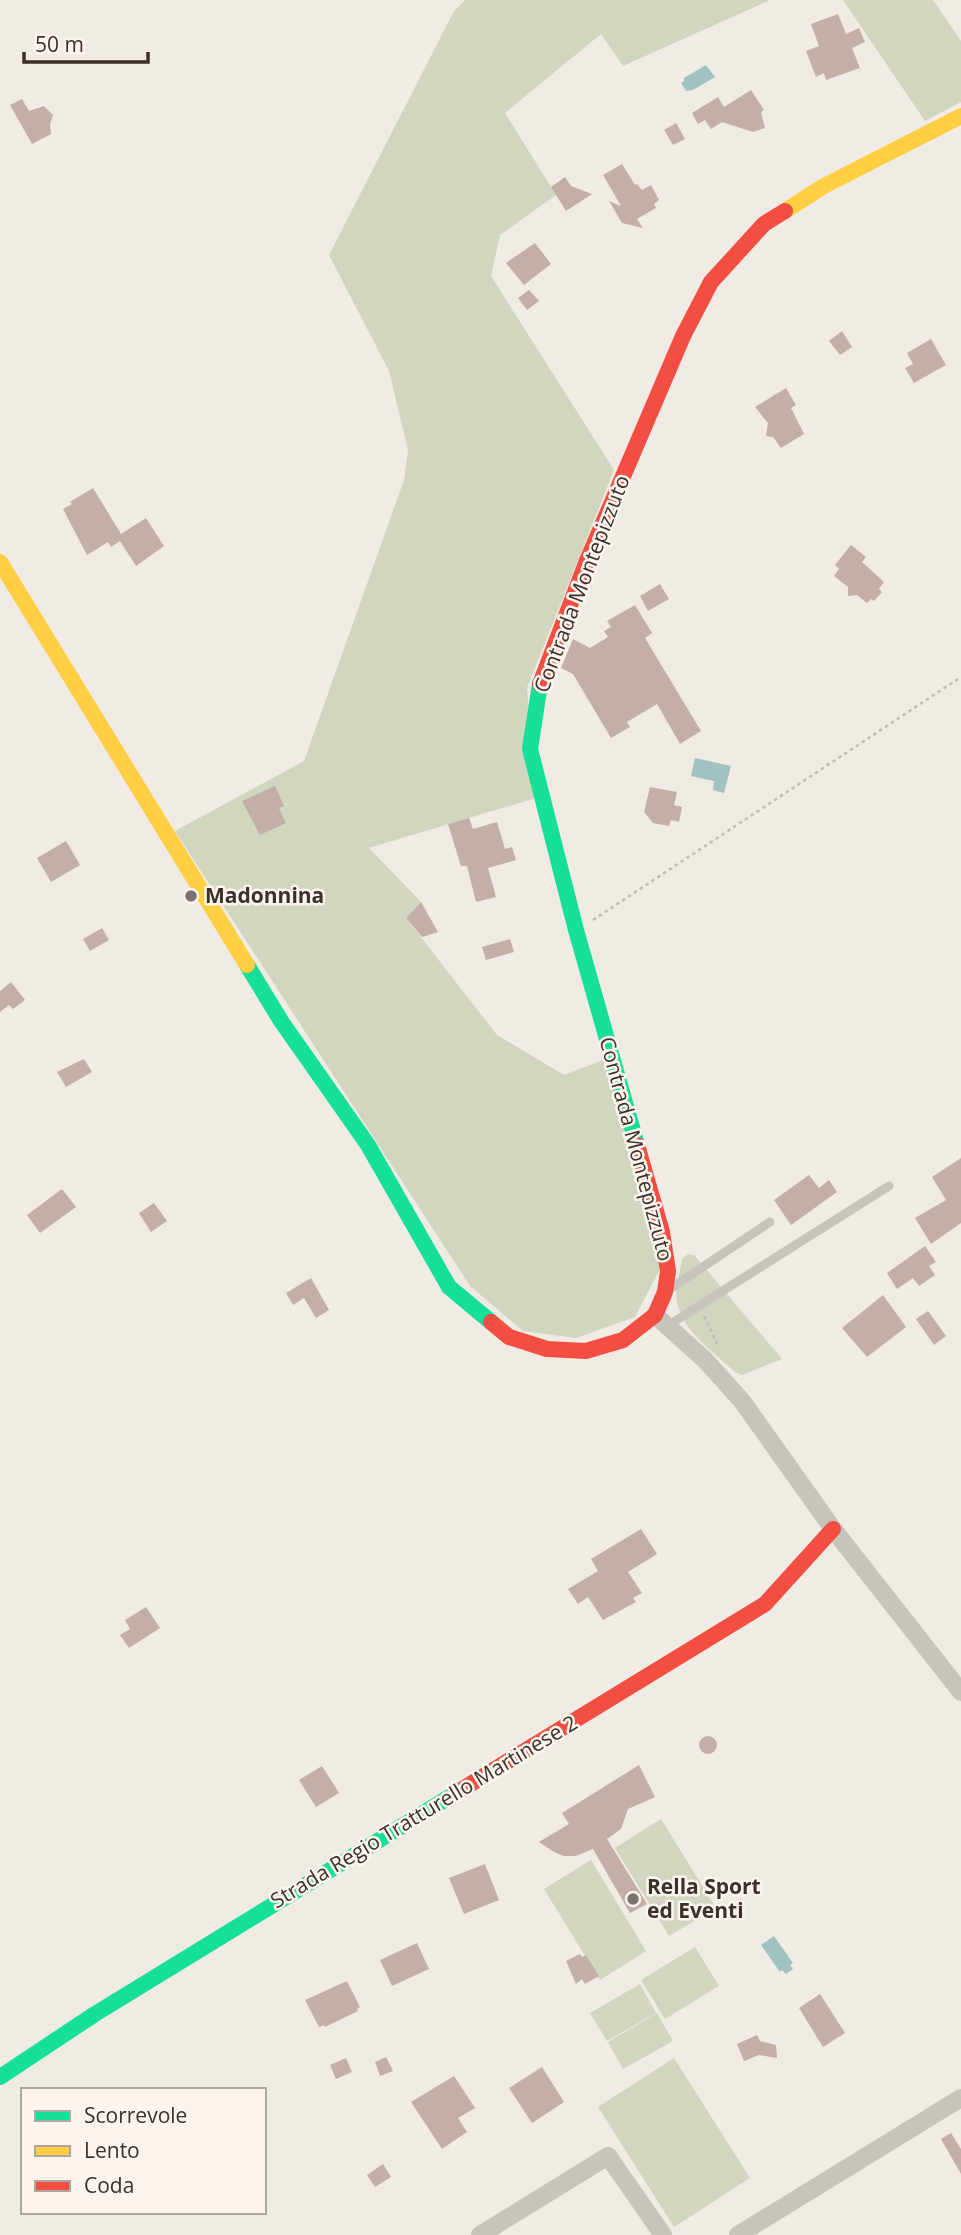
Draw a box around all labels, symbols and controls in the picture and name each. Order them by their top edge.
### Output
scale bar [24,21,149,65]
text: 50 m [35,30,84,58]
street label: Contrada Montepizzuto [527,471,636,696]
place label: Madonnina [205,881,324,909]
marker: Madonnina [183,888,199,904]
street label: Contrada Montepizzuto [594,1034,680,1264]
street label: Strada Regio Tratturello Martinese 2 [265,1708,582,1914]
place label: Rella Sport ed Eventi [647,1872,761,1924]
marker: Rella Sport ed Eventi [625,1891,641,1907]
legend [21,2088,266,2214]
text: Scorrevole [84,2101,187,2129]
text: Lento [84,2136,140,2164]
text: Coda [84,2171,134,2199]

